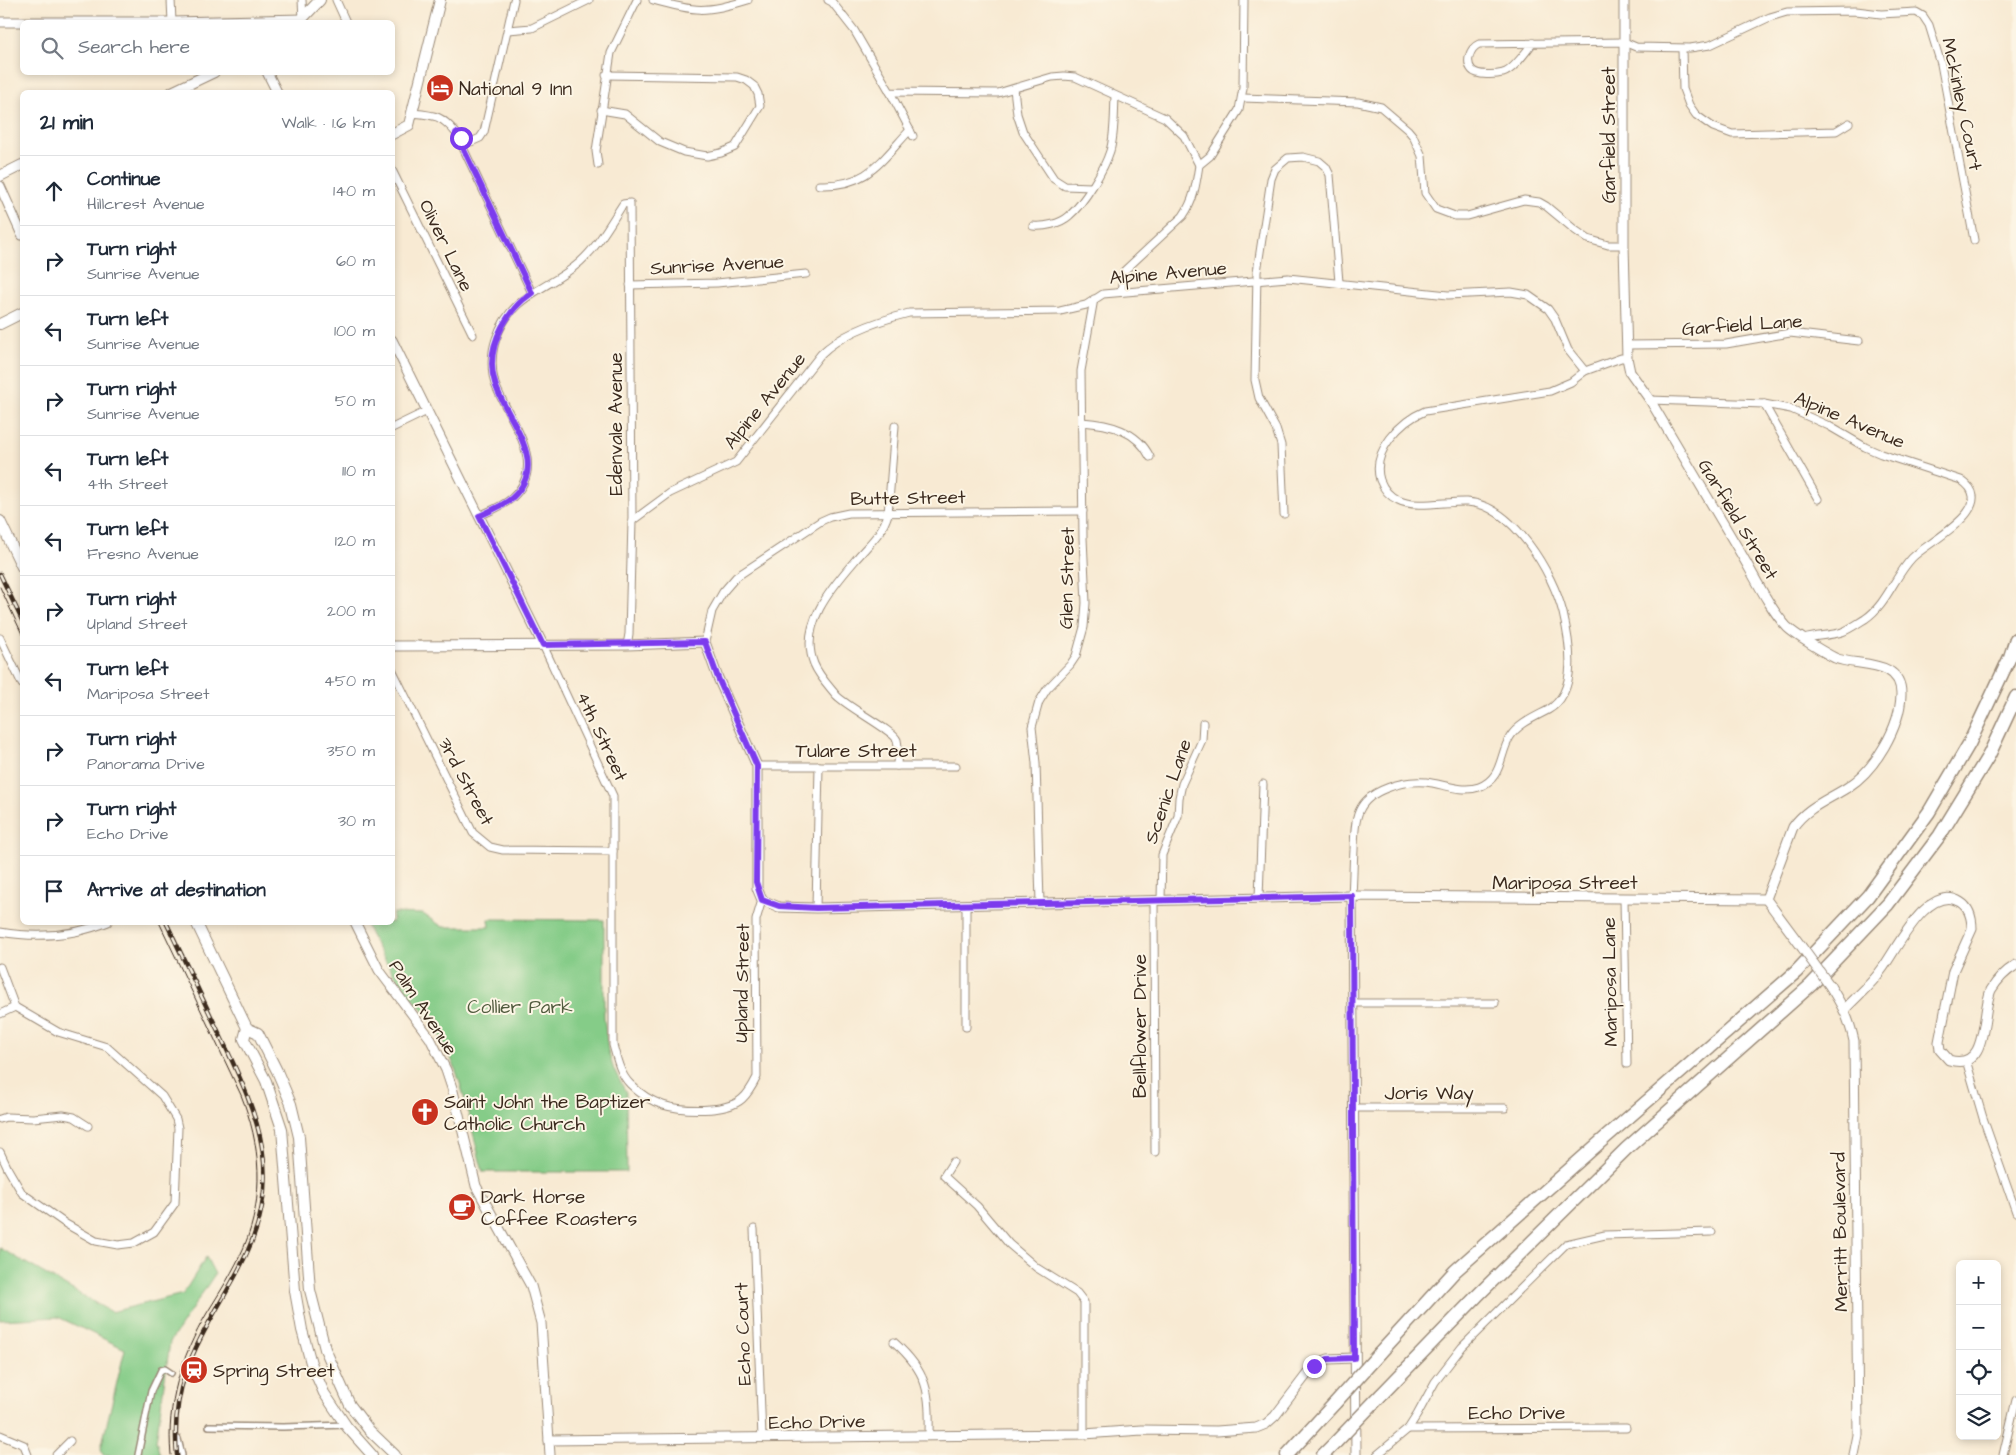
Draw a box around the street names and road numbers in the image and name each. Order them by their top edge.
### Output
street label: Mckinley Court [1933,35,1989,174]
street label: Garfield Street [1596,66,1623,203]
street label: Oliver Lane [412,195,480,296]
street label: Sunrise Avenue [650,249,785,282]
street label: Alpine Avenue [1108,255,1228,292]
street label: Garfield Lane [1681,308,1803,343]
street label: Alpine Avenue [718,347,813,455]
street label: Edenvale Avenue [603,353,630,495]
street label: Alpine Avenue [1790,385,1909,456]
street label: Garfield Street [1691,454,1785,586]
street label: Butte Street [850,484,966,513]
street label: Glen Street [1053,526,1082,629]
street label: 4th Street [569,687,634,786]
street label: 3rd Street [431,733,500,831]
street label: Scenic Lane [1138,736,1199,847]
street label: Tulare Street [795,738,917,765]
street label: Mariposa Street [1492,870,1638,897]
street label: Mariposa Lane [1596,917,1625,1047]
street label: Upland Street [728,923,757,1043]
street label: Bellflower Drive [1127,954,1154,1098]
street label: Palm Avenue [382,955,464,1061]
street label: Joris Way [1384,1080,1474,1108]
street label: Merritt Boulevard [1826,1152,1855,1312]
street label: Echo Court [728,1282,759,1386]
street label: Echo Drive [1469,1400,1565,1427]
street label: Echo Drive [768,1408,866,1437]

